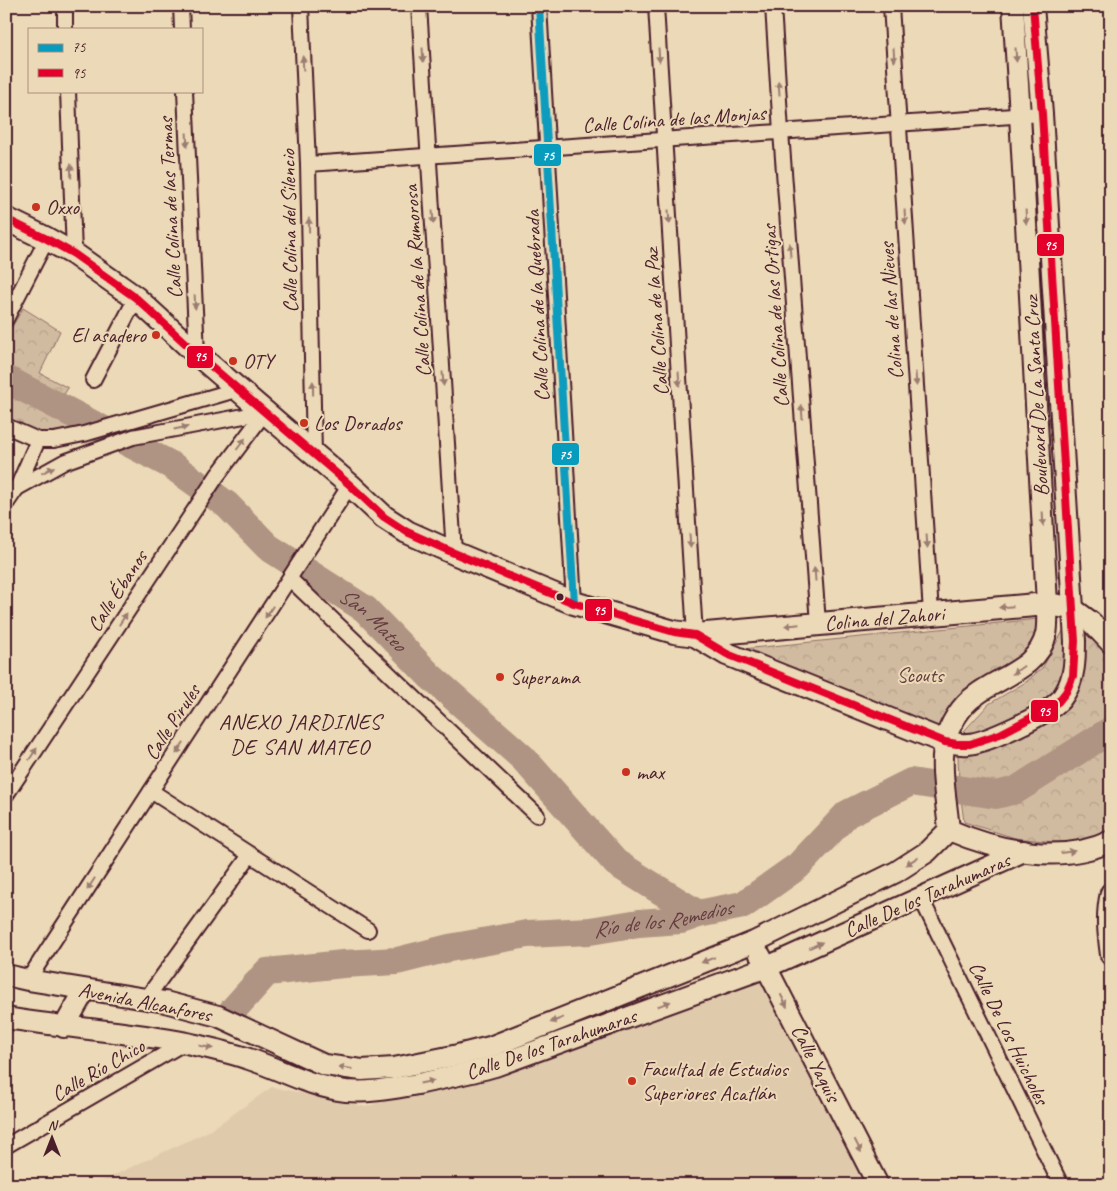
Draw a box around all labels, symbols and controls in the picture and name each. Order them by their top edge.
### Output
legend [28,28,202,92]
text: 75 [72,38,87,57]
one-way arrow [419,47,427,63]
one-way arrow [655,47,663,63]
one-way arrow [891,47,899,63]
one-way arrow [1012,47,1020,63]
one-way arrow [299,55,307,71]
text: 95 [72,64,87,83]
one-way arrow [774,80,782,96]
street label: Calle Colina de las Monjas [582,100,768,138]
street label: Calle Colina de las Termas [152,115,188,299]
one-way arrow [184,132,192,148]
line badge: 75 [533,143,562,167]
text: 75 [542,147,556,164]
street label: Calle Colina del Silencio [275,148,303,313]
one-way arrow [66,162,74,178]
street label: Calle Colina de la Rumorosa [397,183,437,378]
place label: Oxxo [46,194,80,220]
marker: Oxxo [30,201,42,213]
street label: Calle Colina de la Quebrada [519,208,555,402]
one-way arrow [429,209,437,225]
one-way arrow [666,209,674,225]
one-way arrow [902,209,910,225]
one-way arrow [1022,209,1030,225]
one-way arrow [305,217,313,233]
street label: Calle Colina de las Ortigas [756,222,794,408]
line badge: 95 [1036,233,1065,257]
text: 95 [1044,237,1058,254]
street label: Colina de las Nieves [873,240,909,380]
one-way arrow [786,242,794,258]
street label: Calle Colina de la Paz [638,245,674,397]
street label: Boulevard De La Santa Cruz [1018,293,1054,497]
one-way arrow [191,295,199,311]
place label: El asadero [71,322,148,348]
marker: El asadero [150,329,162,341]
line badge: 95 [186,345,214,369]
text: 95 [194,348,208,365]
place label: OTY [243,348,277,374]
marker: OTY [227,355,239,367]
one-way arrow [912,371,920,387]
one-way arrow [439,372,447,388]
one-way arrow [676,372,684,388]
one-way arrow [309,380,317,396]
one-way arrow [798,404,806,420]
place label: Los Dorados [314,410,403,436]
marker: Los Dorados [298,417,310,429]
one-way arrow [174,423,190,431]
one-way arrow [236,437,246,451]
line badge: 75 [551,442,580,466]
text: 75 [559,446,573,463]
one-way arrow [41,466,56,474]
one-way arrow [1039,511,1047,527]
one-way arrow [686,534,694,550]
one-way arrow [923,534,931,550]
street label: Calle Ébanos [81,544,154,637]
one-way arrow [810,566,818,582]
water label: San Mateo [333,582,414,659]
unlabelled marker [555,592,565,602]
line badge: 95 [584,598,613,622]
street label: Colina del Zahori [823,600,948,637]
text: 95 [593,602,607,619]
one-way arrow [998,603,1014,611]
one-way arrow [264,605,273,618]
one-way arrow [118,612,128,625]
one-way arrow [784,622,800,630]
park label: Scouts [897,662,945,688]
place label: Superama [510,664,581,690]
one-way arrow [1011,665,1024,675]
marker: Superama [494,671,506,683]
street label: Calle Pirules [138,678,207,765]
line badge: 95 [1030,699,1059,723]
text: 95 [1038,703,1052,720]
district label: ANEXO JARDINES DE SAN MATEO [219,708,385,761]
one-way arrow [175,741,184,754]
one-way arrow [28,748,38,761]
place label: max [636,759,666,785]
marker: max [620,766,632,778]
street label: Calle De los Tarahumaras [840,846,1016,943]
one-way arrow [1060,848,1076,856]
one-way arrow [906,857,919,866]
one-way arrow [86,877,96,890]
water label: Río de los Remedios [591,893,738,944]
one-way arrow [809,941,823,949]
one-way arrow [701,956,715,964]
street label: Calle De Los Huicholes [963,957,1056,1111]
street label: Avenida Alcanfores [76,976,215,1028]
one-way arrow [780,994,788,1008]
one-way arrow [657,1000,672,1008]
street label: Calle De los Tarahumaras [462,1002,641,1085]
one-way arrow [550,1016,564,1024]
street label: Calle Yaquis [786,1020,847,1107]
street label: Calle Río Chico [47,1032,151,1107]
one-way arrow [198,1044,214,1052]
place label: Facultad de Estudios Superiores Acatlán [642,1056,789,1106]
one-way arrow [337,1064,353,1072]
marker: Facultad de Estudios Superiores Acatlán [626,1075,638,1087]
one-way arrow [419,1078,435,1086]
north arrow [28,1114,78,1164]
text: N [48,1117,59,1134]
one-way arrow [854,1139,862,1153]

